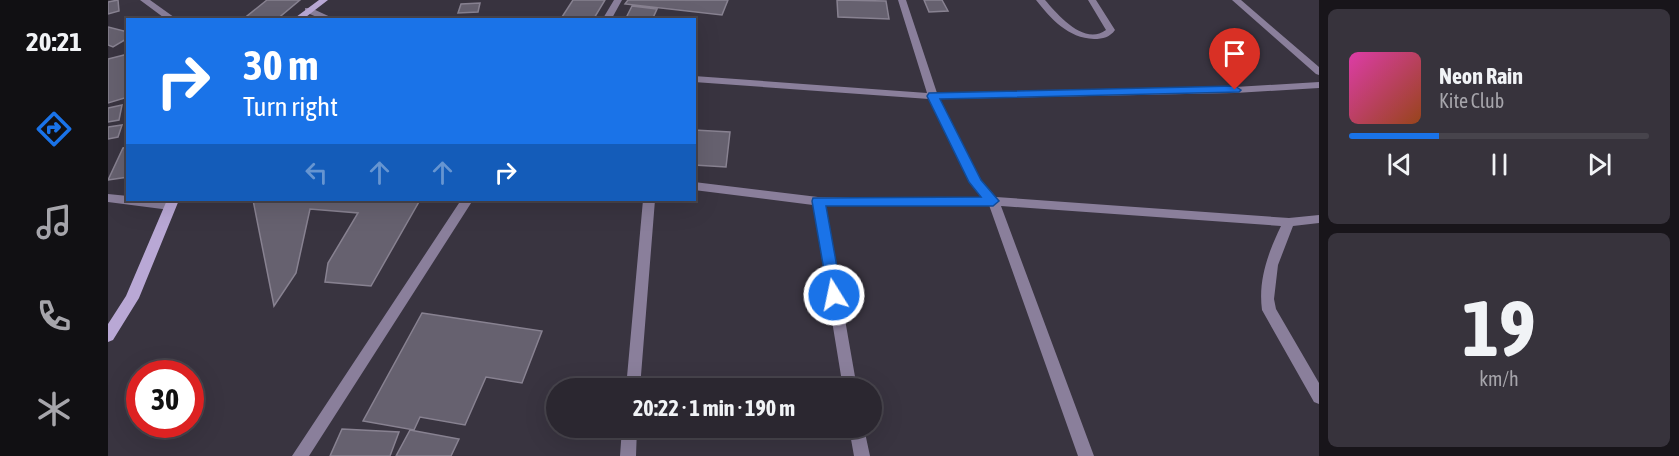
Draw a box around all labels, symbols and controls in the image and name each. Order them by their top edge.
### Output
text: 20:21 [26,26,82,57]
pin [1209,28,1260,90]
icon: arrive [1218,37,1251,70]
text: 30 m [243,41,318,89]
icon: right [144,42,222,120]
text: Neon Rain [1439,63,1523,89]
text: Kite Club [1439,89,1504,112]
text: Turn right [243,91,338,122]
icon: directions [33,108,75,150]
icon: previous [1383,148,1416,181]
icon: pause [1483,148,1516,181]
icon: next [1583,148,1616,181]
icon: left [300,156,333,189]
icon: ahead [363,156,396,189]
icon: ahead [426,156,459,189]
icon: right [489,156,522,189]
icon: music [33,201,75,243]
position arrow [802,263,866,327]
text: 19 [1462,283,1536,373]
icon: phone [33,295,75,337]
speed limit sign: 30 [126,360,204,438]
text: km/h [1479,367,1519,390]
icon: climate [33,388,75,430]
text: 20:22 · 1 min · 190 m [633,395,795,421]

